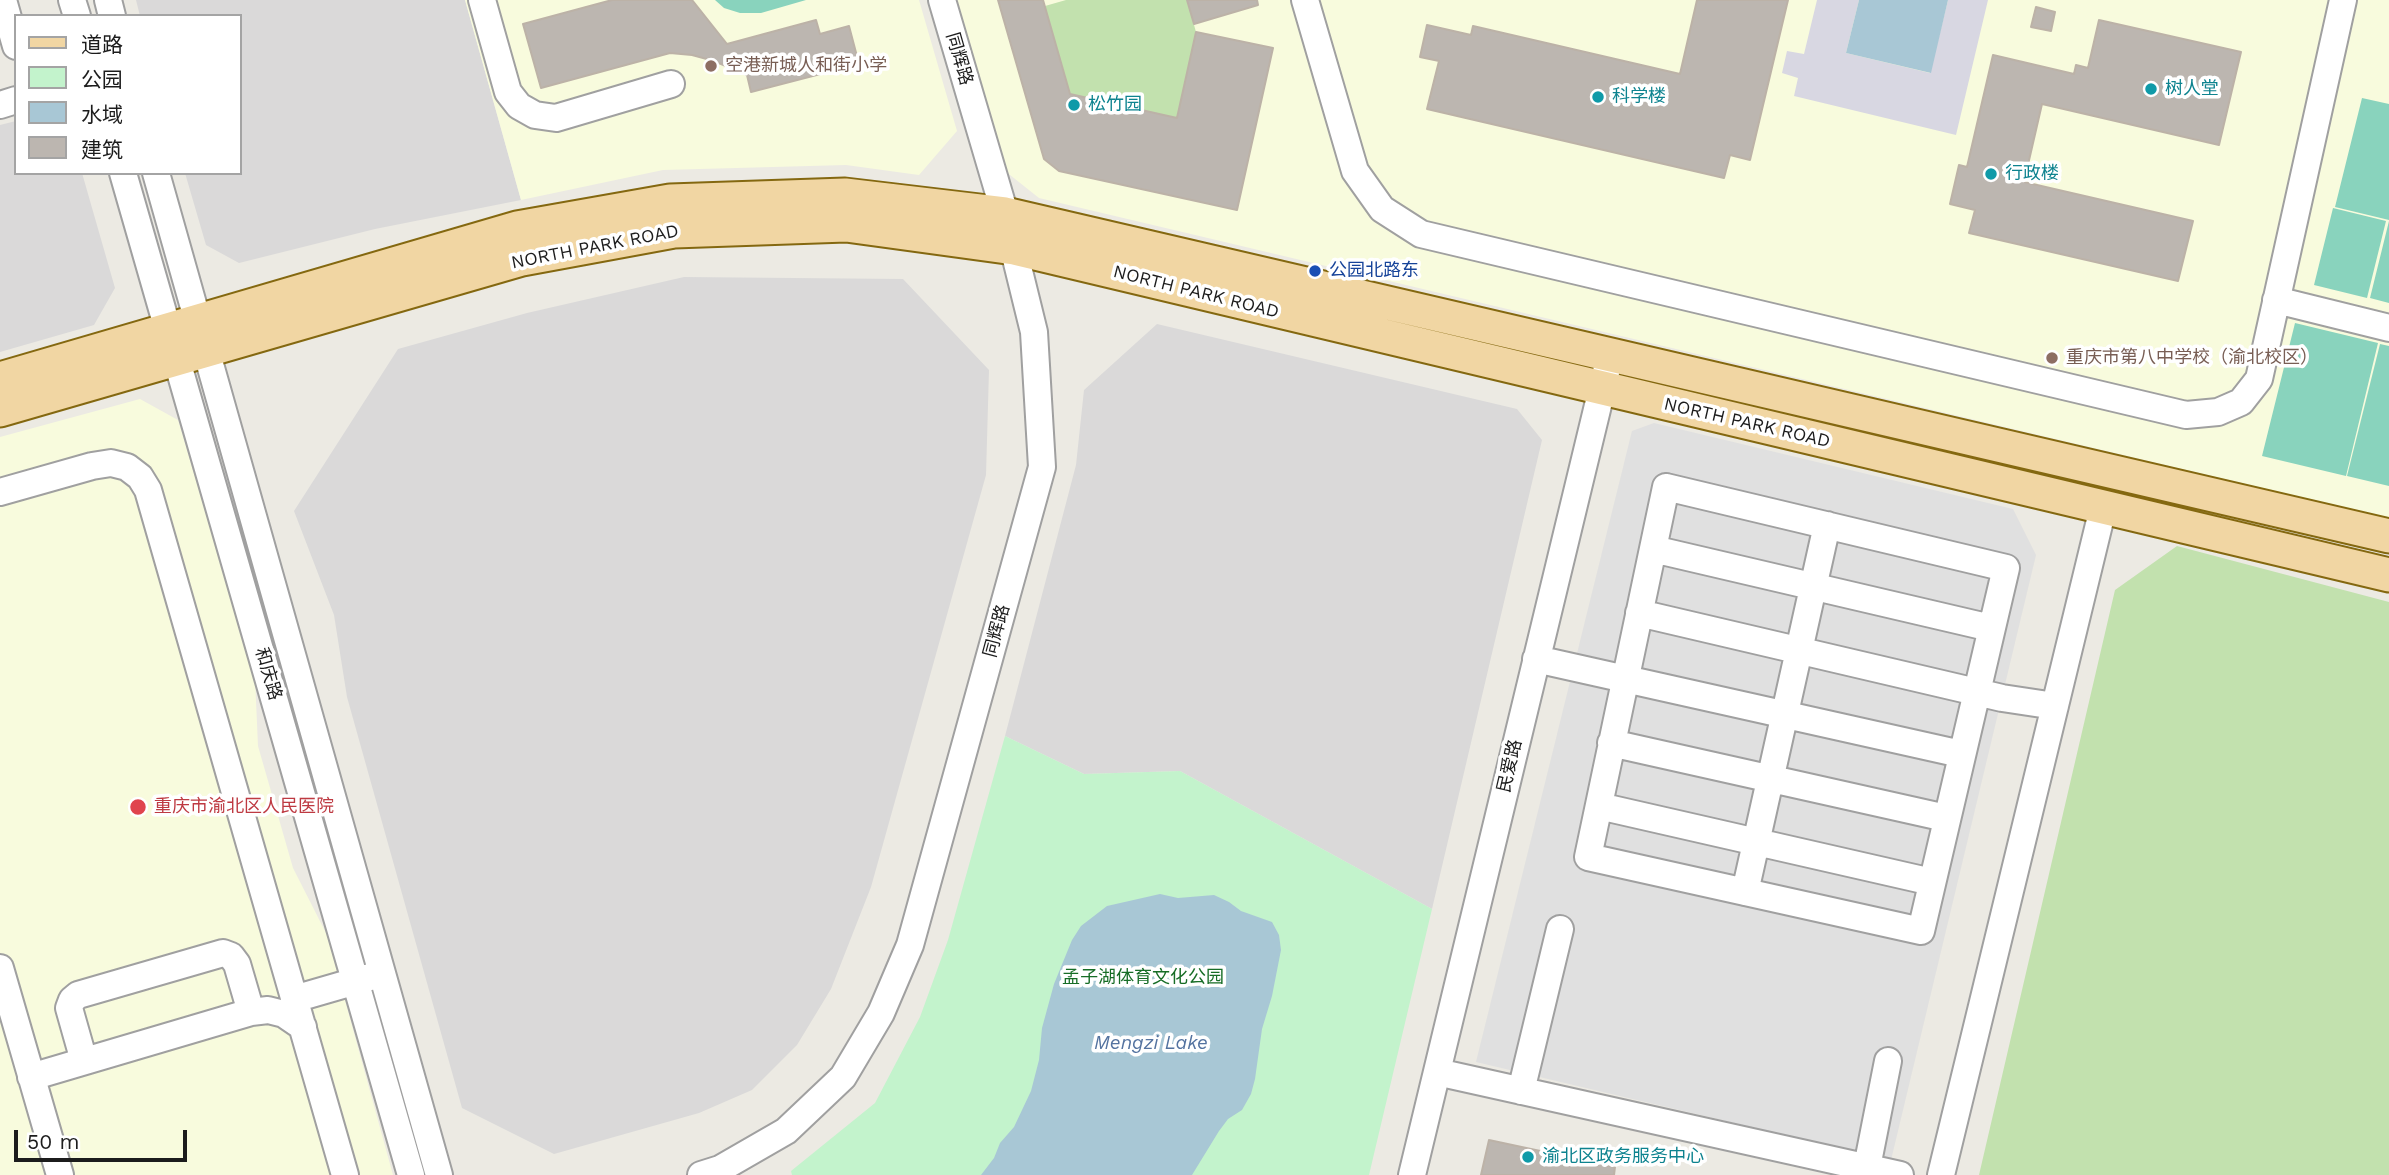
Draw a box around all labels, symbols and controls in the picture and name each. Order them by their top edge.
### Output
legend [14,14,242,175]
street label: 同辉路 [941,30,977,88]
text: 道路 [81,32,123,57]
place label: 空港新城人和街小学 [725,55,887,77]
marker: 空港新城人和街小学 [703,58,719,74]
text: 公园 [81,67,123,92]
place label: 树人堂 [2165,78,2219,100]
marker: 树人堂 [2143,81,2159,97]
place label: 科学楼 [1612,86,1666,108]
marker: 科学楼 [1590,89,1606,105]
place label: 松竹园 [1088,94,1142,116]
marker: 松竹园 [1066,97,1082,113]
text: 水域 [81,102,123,127]
text: 建筑 [81,137,123,162]
place label: 行政楼 [2005,163,2059,185]
marker: 行政楼 [1983,166,1999,182]
street label: NORTH PARK ROAD [509,220,681,274]
place label: 公园北路东 [1329,260,1419,282]
street label: NORTH PARK ROAD [1111,261,1281,323]
marker: 公园北路东 [1307,263,1323,279]
place label: 重庆市第八中学校（渝北校区） [2066,347,2318,369]
marker: 重庆市第八中学校（渝北校区） [2044,350,2060,366]
street label: NORTH PARK ROAD [1662,393,1832,453]
street label: 同辉路 [980,602,1014,660]
street label: 和庆路 [250,645,286,703]
street label: 民爱路 [1493,737,1527,795]
place label: 重庆市渝北区人民医院 [154,796,334,818]
marker: 重庆市渝北区人民医院 [128,797,148,817]
park label: 孟子湖体育文化公园 [1062,967,1224,989]
water label: Mengzi Lake [1094,1032,1208,1054]
scale bar [18,1116,191,1160]
text: 50 m [27,1129,79,1154]
place label: 渝北区政务服务中心 [1542,1146,1704,1168]
marker: 渝北区政务服务中心 [1520,1149,1536,1165]

